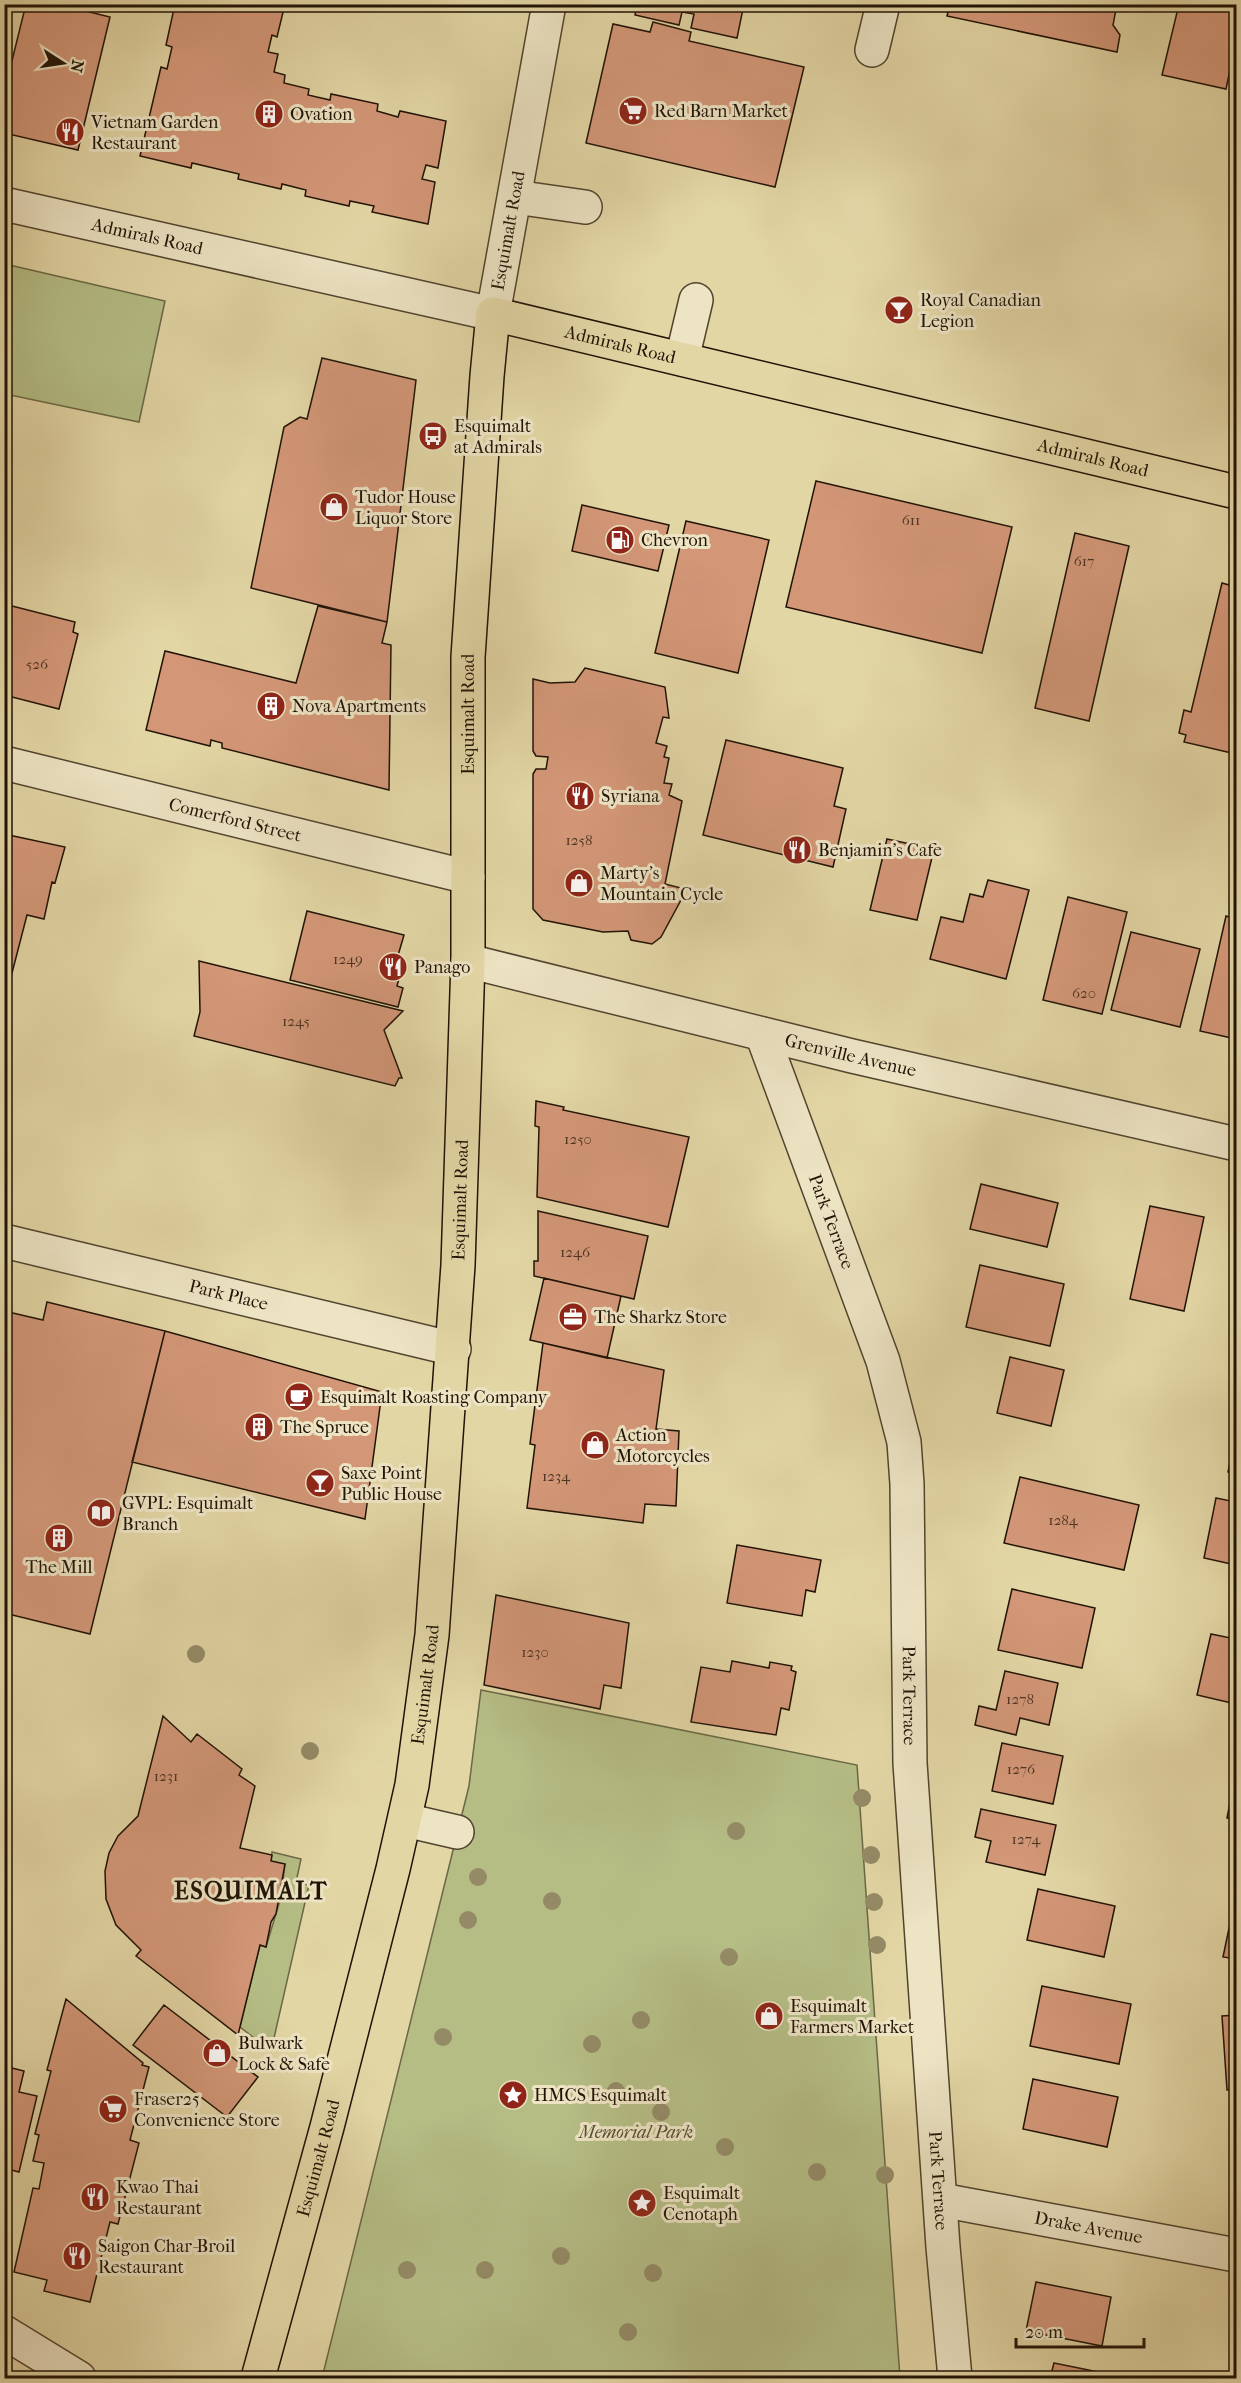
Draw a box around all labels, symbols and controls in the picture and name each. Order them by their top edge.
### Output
north arrow [33,33,93,93]
text: N [66,58,88,75]
supermarket icon: Red Barn Market [617,95,649,127]
building icon: Ovation [253,98,285,130]
place label: Red Barn Market [654,101,789,122]
place label: Ovation [290,104,353,125]
place label: Vietnam Garden Restaurant [90,112,219,154]
restaurant icon: Vietnam Garden Restaurant [54,116,86,148]
street label: Esquimalt Road [487,169,530,292]
street label: Admirals Road [89,214,205,259]
place label: Royal Canadian Legion [920,290,1042,332]
bar icon: Royal Canadian Legion [883,294,915,326]
street label: Admirals Road [562,321,678,368]
place label: Esquimalt at Admirals [454,416,542,458]
bus stop icon: Esquimalt at Admirals [417,420,449,452]
street label: Admirals Road [1034,435,1151,482]
place label: Tudor House Liquor Store [355,487,456,529]
shop icon: Tudor House Liquor Store [318,491,350,523]
house number: 611 [902,511,920,529]
fuel station icon: Chevron [604,524,636,556]
place label: Chevron [641,530,708,551]
house number: 617 [1074,552,1094,570]
street label: Esquimalt Road [458,653,479,775]
house number: 526 [26,655,49,673]
building icon: Nova Apartments [255,690,287,722]
place label: Nova Apartments [292,696,427,717]
restaurant icon: Syriana [564,780,596,812]
place label: Syriana [601,786,660,807]
street label: Comerford Street [166,794,304,847]
house number: 1258 [565,831,593,849]
restaurant icon: Benjamin's Cafe [781,834,813,866]
place label: Benjamin's Cafe [818,840,942,861]
place label: Marty's Mountain Cycle [600,863,723,905]
shop icon: Marty's Mountain Cycle [563,867,595,899]
house number: 1249 [333,950,363,968]
restaurant icon: Panago [377,951,409,983]
place label: Panago [414,957,470,978]
house number: 620 [1072,984,1096,1002]
house number: 1245 [282,1012,310,1030]
street label: Grenville Avenue [783,1030,918,1081]
house number: 1250 [564,1130,592,1148]
street label: Esquimalt Road [448,1139,473,1261]
street label: Park Terrace [804,1171,858,1272]
house number: 1246 [560,1243,591,1261]
street label: Park Place [187,1276,270,1315]
office icon: The Sharkz Store [557,1301,589,1333]
place label: The Sharkz Store [594,1307,727,1328]
cafe icon: Esquimalt Roasting Company [283,1381,315,1413]
place label: Esquimalt Roasting Company [320,1387,549,1408]
building icon: The Spruce [243,1411,275,1443]
place label: The Spruce [280,1417,369,1438]
place label: Action Motorcycles [615,1425,710,1467]
shop icon: Action Motorcycles [579,1429,611,1461]
place label: Saxe Point Public House [341,1463,442,1505]
bar icon: Saxe Point Public House [304,1467,336,1499]
house number: 1234 [542,1467,571,1485]
place label: GVPL: Esquimalt Branch [122,1493,254,1535]
library icon: GVPL: Esquimalt Branch [85,1497,117,1529]
house number: 1284 [1048,1511,1079,1529]
building icon: The Mill [43,1522,75,1554]
place label: The Mill [25,1557,93,1578]
street label: Esquimalt Road [407,1624,444,1746]
house number: 1230 [521,1643,549,1661]
street label: Park Terrace [898,1646,920,1746]
house number: 1278 [1006,1690,1034,1708]
house number: 1276 [1007,1760,1036,1778]
house number: 1231 [154,1767,178,1785]
house number: 1274 [1012,1830,1042,1848]
district label: ESQUIMALT [174,1877,328,1905]
place label: Esquimalt Farmers Market [790,1996,915,2038]
shop icon: Esquimalt Farmers Market [753,2000,785,2032]
place label: Bulwark Lock & Safe [238,2033,330,2075]
shop icon: Bulwark Lock & Safe [201,2037,233,2069]
place icon: HMCS Esquimalt [497,2079,529,2111]
place label: HMCS Esquimalt [534,2085,667,2106]
place label: Fraser25 Convenience Store [134,2089,280,2131]
supermarket icon: Fraser25 Convenience Store [97,2093,129,2125]
street label: Esquimalt Road [293,2097,345,2219]
park label: Memorial Park [577,2122,693,2143]
street label: Park Terrace [924,2130,952,2231]
place label: Kwao Thai Restaurant [116,2177,203,2219]
restaurant icon: Kwao Thai Restaurant [79,2181,111,2213]
place label: Esquimalt Cenotaph [663,2183,741,2225]
place icon: Esquimalt Cenotaph [626,2187,658,2219]
street label: Drake Avenue [1033,2208,1144,2248]
place label: Saigon Char-Broil Restaurant [98,2236,235,2278]
restaurant icon: Saigon Char-Broil Restaurant [61,2240,93,2272]
scale bar [1016,2311,1144,2349]
text: 20 m [1025,2322,1063,2343]

